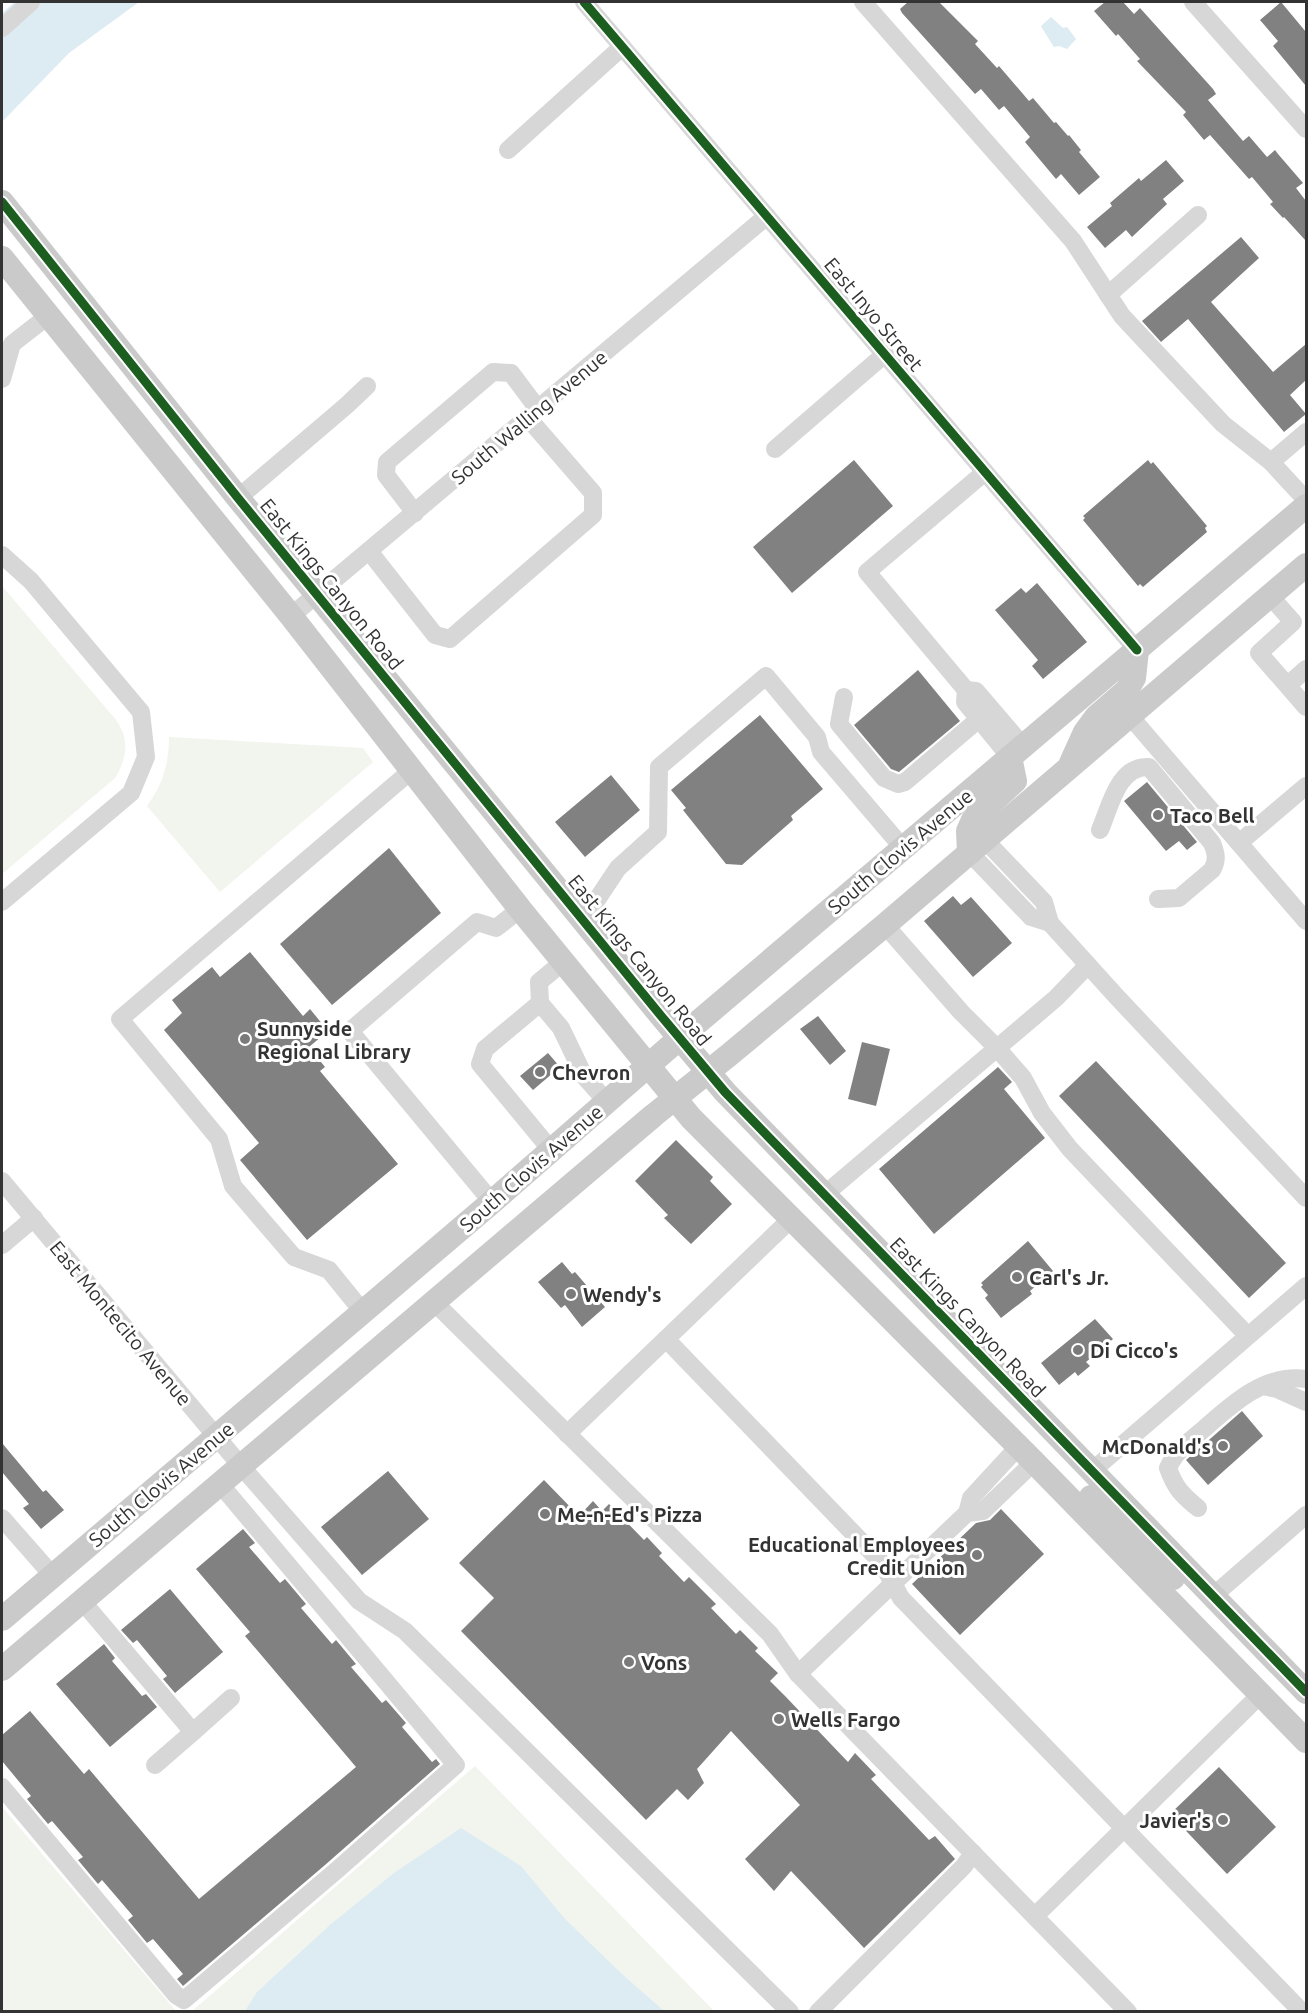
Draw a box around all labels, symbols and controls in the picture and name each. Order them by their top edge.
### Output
street label: East Inyo Street [820,253,928,375]
street label: South Walling Avenue [447,345,611,489]
street label: East Kings Canyon Road [256,494,408,674]
street label: South Clovis Avenue [823,784,977,918]
place label: Taco Bell [1170,804,1255,827]
marker: Taco Bell [1151,808,1165,822]
street label: East Kings Canyon Road [564,870,716,1050]
place label: Sunnyside Regional Library [257,1017,411,1063]
marker: Sunnyside Regional Library [238,1032,252,1046]
place label: Chevron [552,1061,631,1084]
marker: Chevron [533,1065,547,1079]
street label: South Clovis Avenue [455,1100,607,1236]
street label: East Kings Canyon Road [886,1232,1050,1402]
street label: East Montecito Avenue [45,1236,197,1410]
place label: Carl's Jr. [1029,1266,1109,1289]
marker: Carl's Jr. [1010,1270,1024,1284]
place label: Wendy's [583,1283,661,1306]
marker: Wendy's [564,1287,578,1301]
place label: Di Cicco's [1090,1339,1178,1362]
marker: Di Cicco's [1071,1343,1085,1357]
street label: South Clovis Avenue [84,1417,238,1551]
place label: McDonald's [1102,1435,1211,1458]
marker: McDonald's [1216,1439,1230,1453]
place label: Me-n-Ed's Pizza [557,1503,702,1526]
marker: Me-n-Ed's Pizza [538,1507,552,1521]
place label: Educational Employees Credit Union [748,1533,965,1579]
marker: Educational Employees Credit Union [970,1548,984,1562]
place label: Vons [641,1651,687,1674]
marker: Vons [622,1655,636,1669]
place label: Wells Fargo [791,1708,901,1731]
marker: Wells Fargo [772,1712,786,1726]
place label: Javier's [1140,1809,1211,1832]
marker: Javier's [1216,1813,1230,1827]

